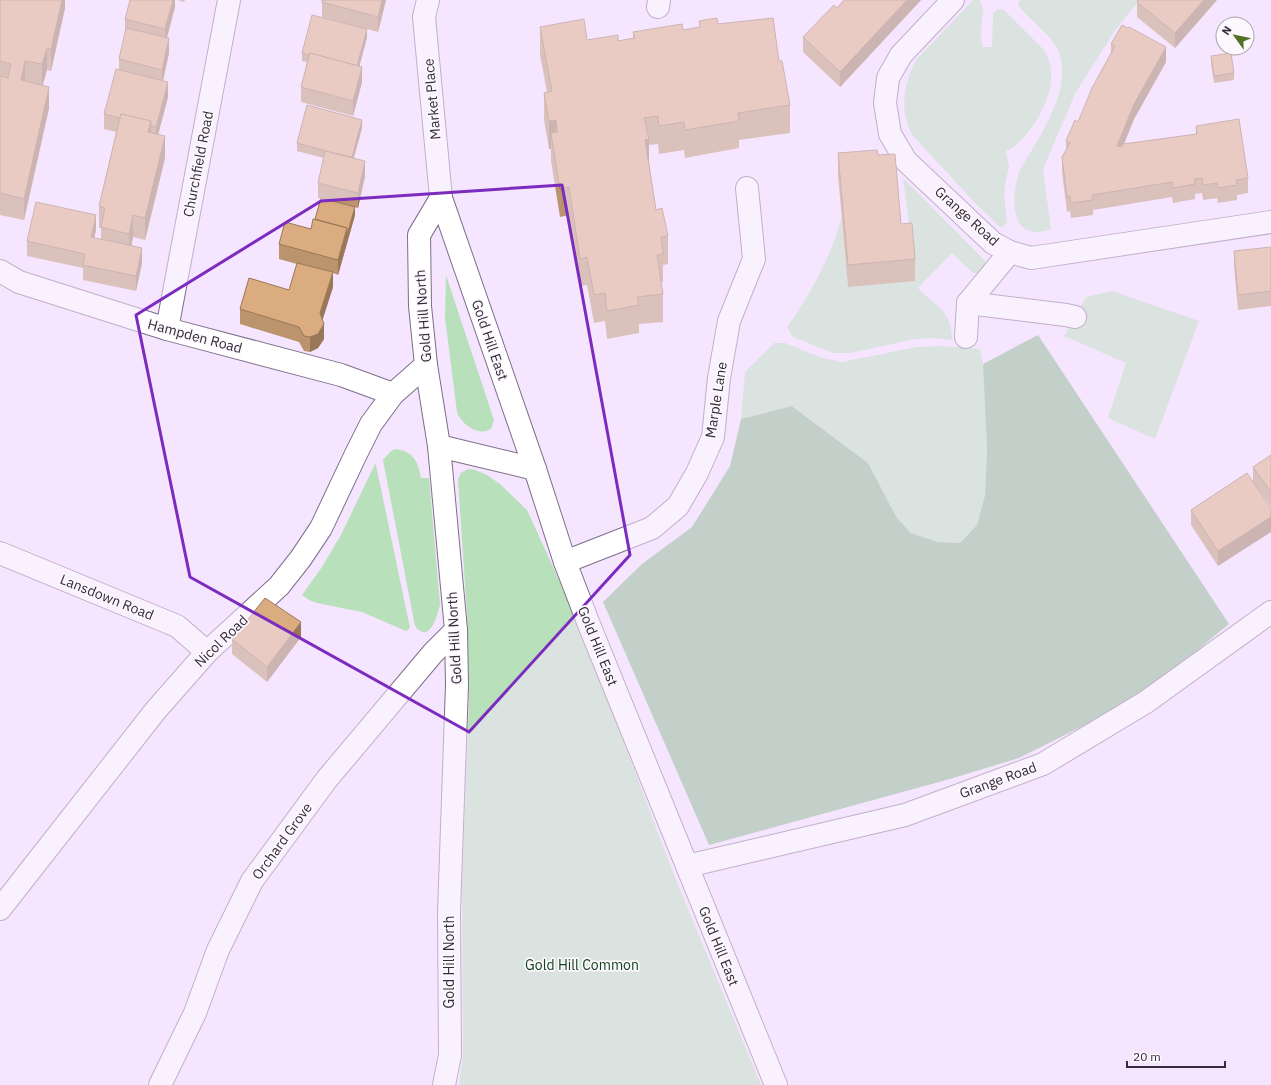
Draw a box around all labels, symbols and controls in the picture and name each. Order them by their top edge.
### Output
north arrow [1215,16,1255,56]
text: N [1219,23,1235,38]
street label: Market Place [419,57,445,140]
street label: Churchfield Road [179,109,217,219]
street label: Grange Road [931,182,1003,250]
street label: Gold Hill North [411,269,435,363]
street label: Gold Hill East [468,297,512,383]
street label: Hampden Road [146,315,244,357]
street label: Marple Lane [701,360,731,439]
street label: Lansdown Road [58,570,156,624]
street label: Gold Hill North [443,591,465,685]
street label: Gold Hill East [574,604,622,689]
street label: Nicol Road [190,611,252,671]
street label: Grange Road [957,758,1039,802]
street label: Orchard Grove [248,799,316,883]
street label: Gold Hill East [695,904,743,989]
street label: Gold Hill North [440,916,458,1008]
park label: Gold Hill Common [525,956,639,974]
scale bar [1127,1043,1225,1069]
text: 20 m [1133,1049,1161,1064]

